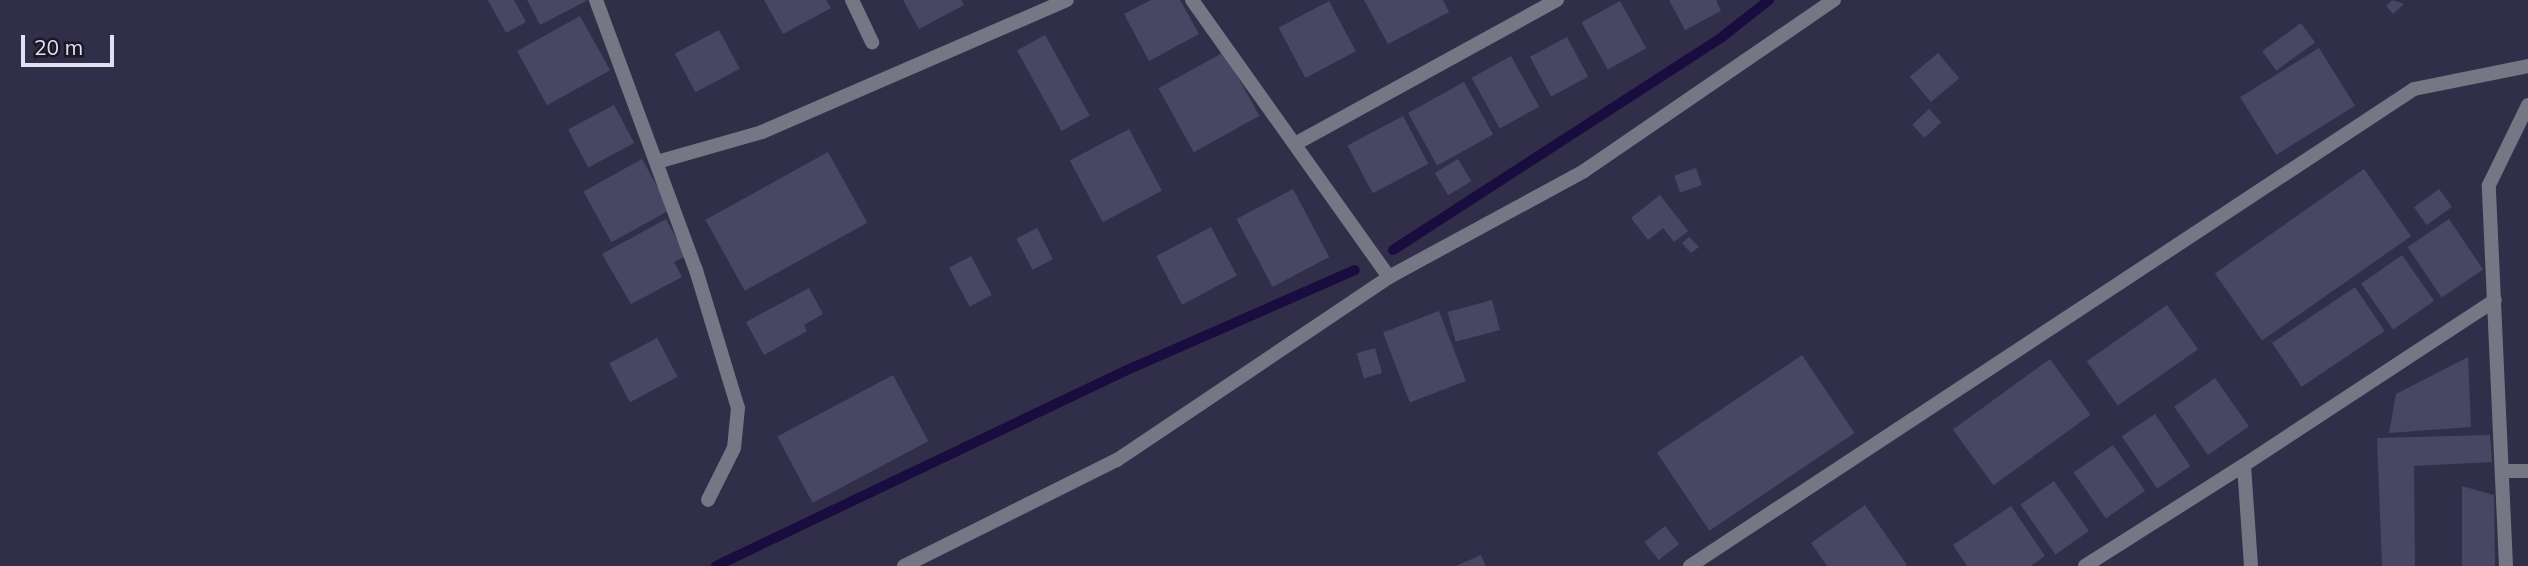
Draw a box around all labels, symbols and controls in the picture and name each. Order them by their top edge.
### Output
scale bar [24,21,117,65]
text: 20 m [34,34,83,60]

